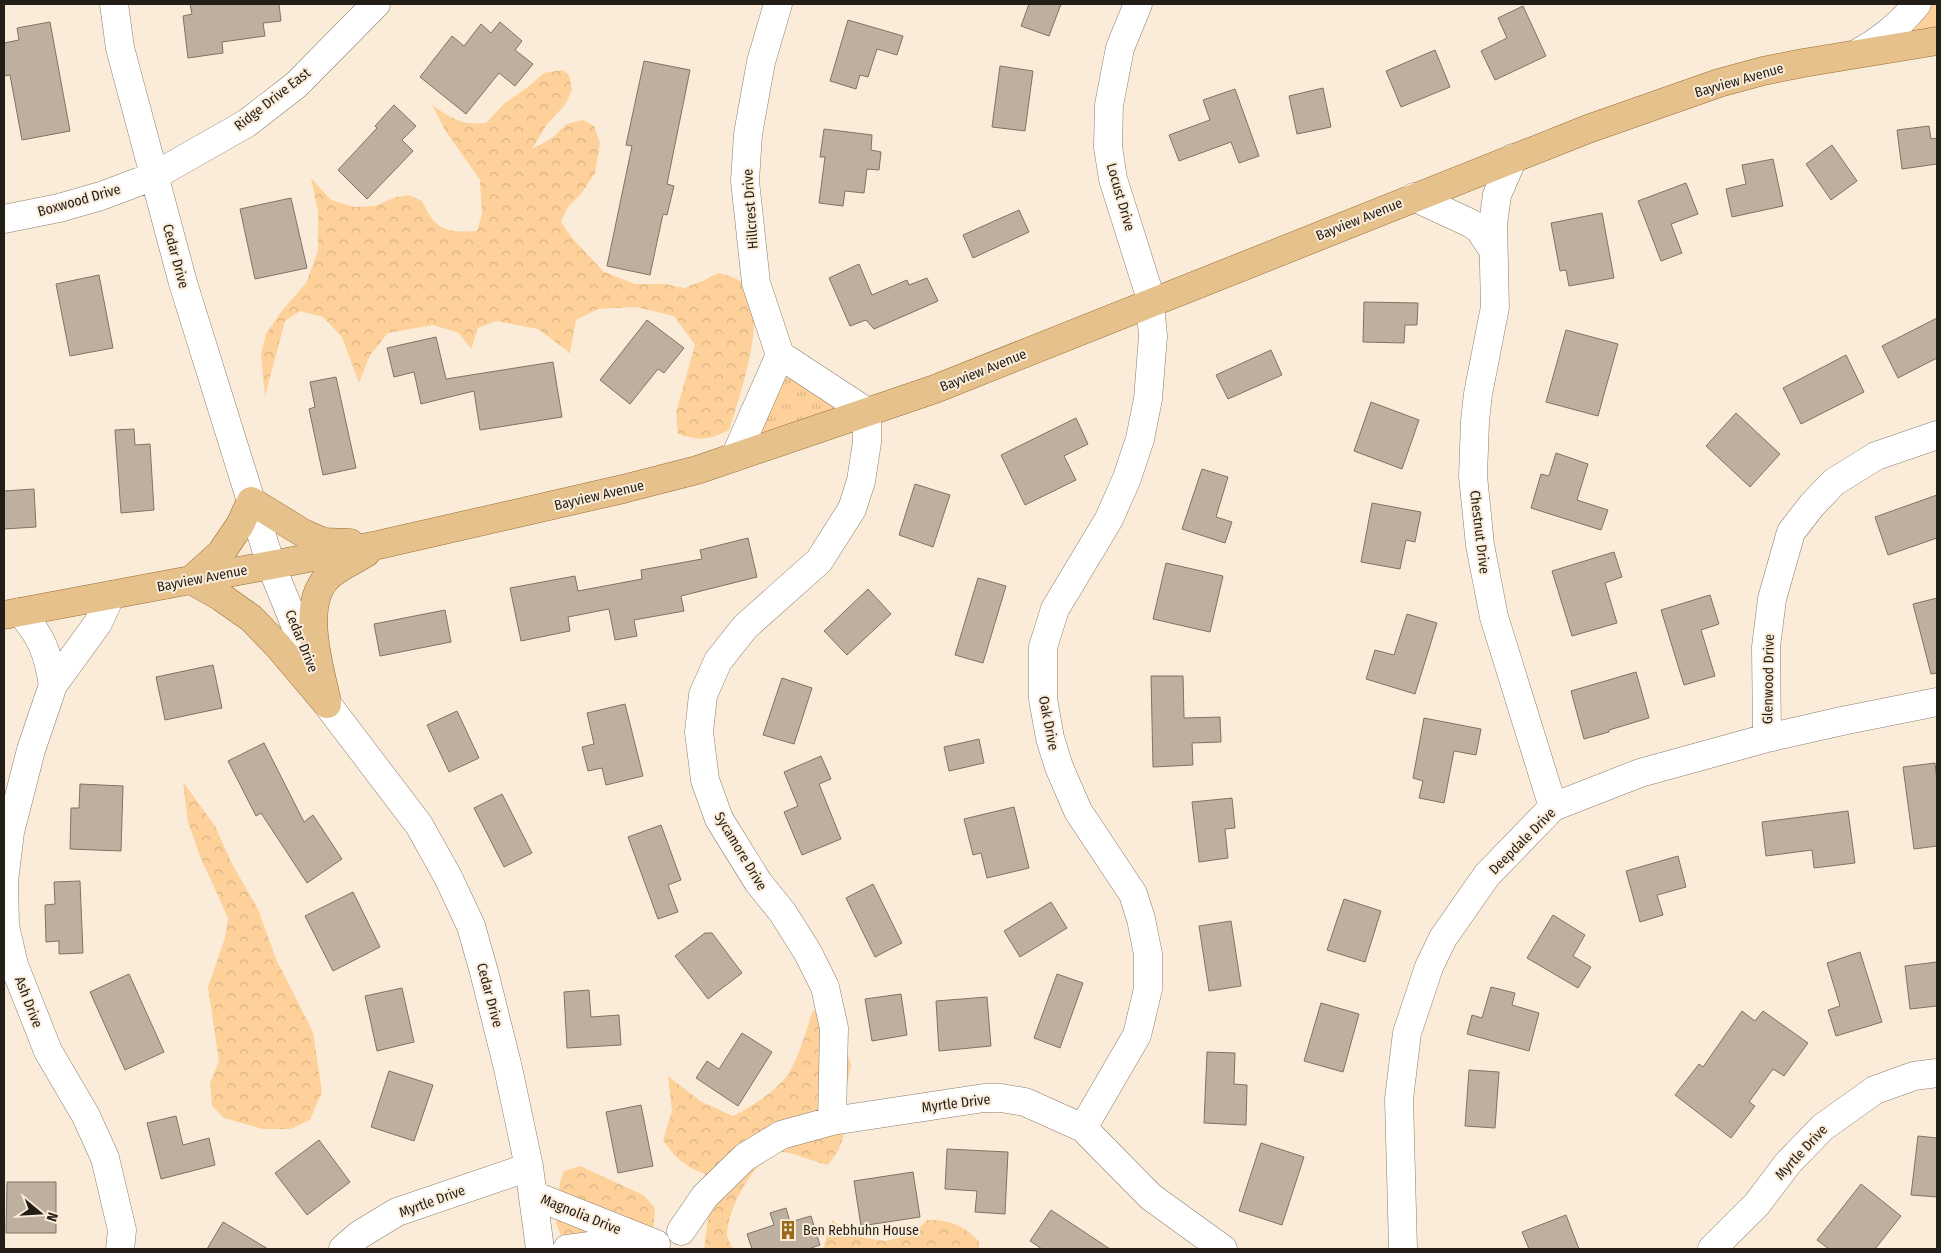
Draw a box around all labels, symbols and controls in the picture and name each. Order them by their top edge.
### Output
street label: Bayview Avenue [1693,60,1786,101]
street label: Ridge Drive East [231,64,314,134]
street label: Locust Drive [1103,161,1138,233]
street label: Hillcrest Drive [739,168,762,250]
street label: Boxwood Drive [36,181,123,220]
street label: Bayview Avenue [1313,194,1405,245]
street label: Cedar Drive [159,222,192,290]
street label: Bayview Avenue [937,345,1029,396]
street label: Bayview Avenue [552,477,646,514]
street label: Chestnut Drive [1466,489,1493,575]
street label: Bayview Avenue [155,561,249,596]
street label: Cedar Drive [281,607,322,675]
street label: Glenwood Drive [1759,634,1778,724]
street label: Oak Drive [1035,694,1062,752]
street label: Deepdale Drive [1486,804,1559,878]
street label: Sycamore Drive [711,809,771,893]
street label: Cedar Drive [473,961,506,1029]
street label: Ash Drive [11,974,46,1030]
street label: Myrtle Drive [921,1091,991,1116]
street label: Myrtle Drive [1772,1121,1831,1183]
street label: Myrtle Drive [397,1182,468,1221]
north arrow [15,1188,65,1238]
street label: Magnolia Drive [538,1191,623,1238]
text: N [43,1210,61,1223]
building icon: Ben Rebhuhn House [777,1219,799,1241]
place label: Ben Rebhuhn House [803,1222,919,1239]

